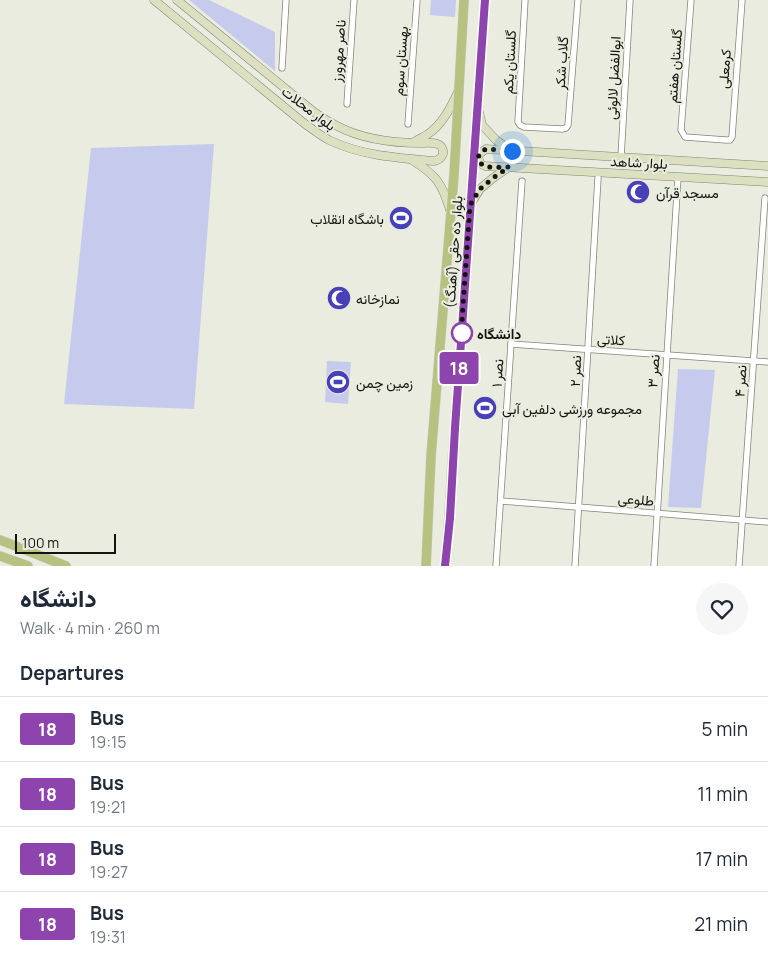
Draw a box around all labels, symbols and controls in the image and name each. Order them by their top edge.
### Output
street label: ناصر مهرورز [326,19,350,84]
street label: بهستان سوم [388,26,412,96]
street label: گلستان هفتم [662,28,686,104]
street label: گلستان یکم [498,29,520,95]
street label: گلاب شکر [550,36,572,91]
street label: ابوالفضل لالوئی [601,36,625,120]
street label: کرمعلی [713,49,735,89]
street label: بلوار محلات [278,81,340,135]
your location [500,139,525,164]
street label: بلوار شاهد [610,151,668,173]
mosque icon: مسجد قرآن [625,179,651,205]
place label: مسجد قرآن [656,183,719,202]
street label: بلوار ده حقی (آهنگ) [440,195,466,309]
sports icon: باشگاه انقلاب [388,205,414,231]
place label: باشگاه انقلاب [310,209,384,228]
mosque icon: نمازخانه [326,285,352,311]
place label: نمازخانه [356,289,400,308]
marker: دانشگاه [451,322,473,344]
place label: دانشگاه [477,324,521,343]
street label: کلاتی [596,329,626,349]
line badge: 18 [436,352,482,384]
street label: نصر ۳ [642,354,664,388]
street label: نصر ۲ [565,355,585,387]
text: 18 [450,356,468,380]
street label: نصر ۱ [487,358,507,388]
street label: نصر ۴ [729,364,751,398]
sports icon: زمین چمن [325,369,351,395]
place label: زمین چمن [356,373,413,393]
sports icon: مجموعه ورزشی دلفین آبی [472,395,498,421]
place label: مجموعه ورزشی دلفین آبی [502,399,642,418]
street label: طلوعی [617,488,655,510]
scale bar [15,531,116,554]
text: 100 m [22,533,59,552]
text: دانشگاه [20,581,97,614]
button: heart [696,583,748,635]
text: Walk · 4 min · 260 m [20,617,160,639]
text: Departures [20,660,124,686]
text: Bus [90,705,124,731]
text: 5 min [701,716,748,742]
text: 18 [38,717,57,741]
text: 19:15 [90,731,126,753]
text: Bus [90,770,124,796]
text: 11 min [698,781,748,807]
text: 18 [38,782,57,806]
text: 19:21 [90,796,126,818]
text: Bus [90,835,124,861]
text: 17 min [695,846,748,872]
text: 18 [38,847,57,871]
text: 19:27 [90,861,128,883]
text: Bus [90,900,124,926]
text: 21 min [694,911,748,937]
text: 18 [38,912,57,936]
text: 19:31 [90,926,126,948]

